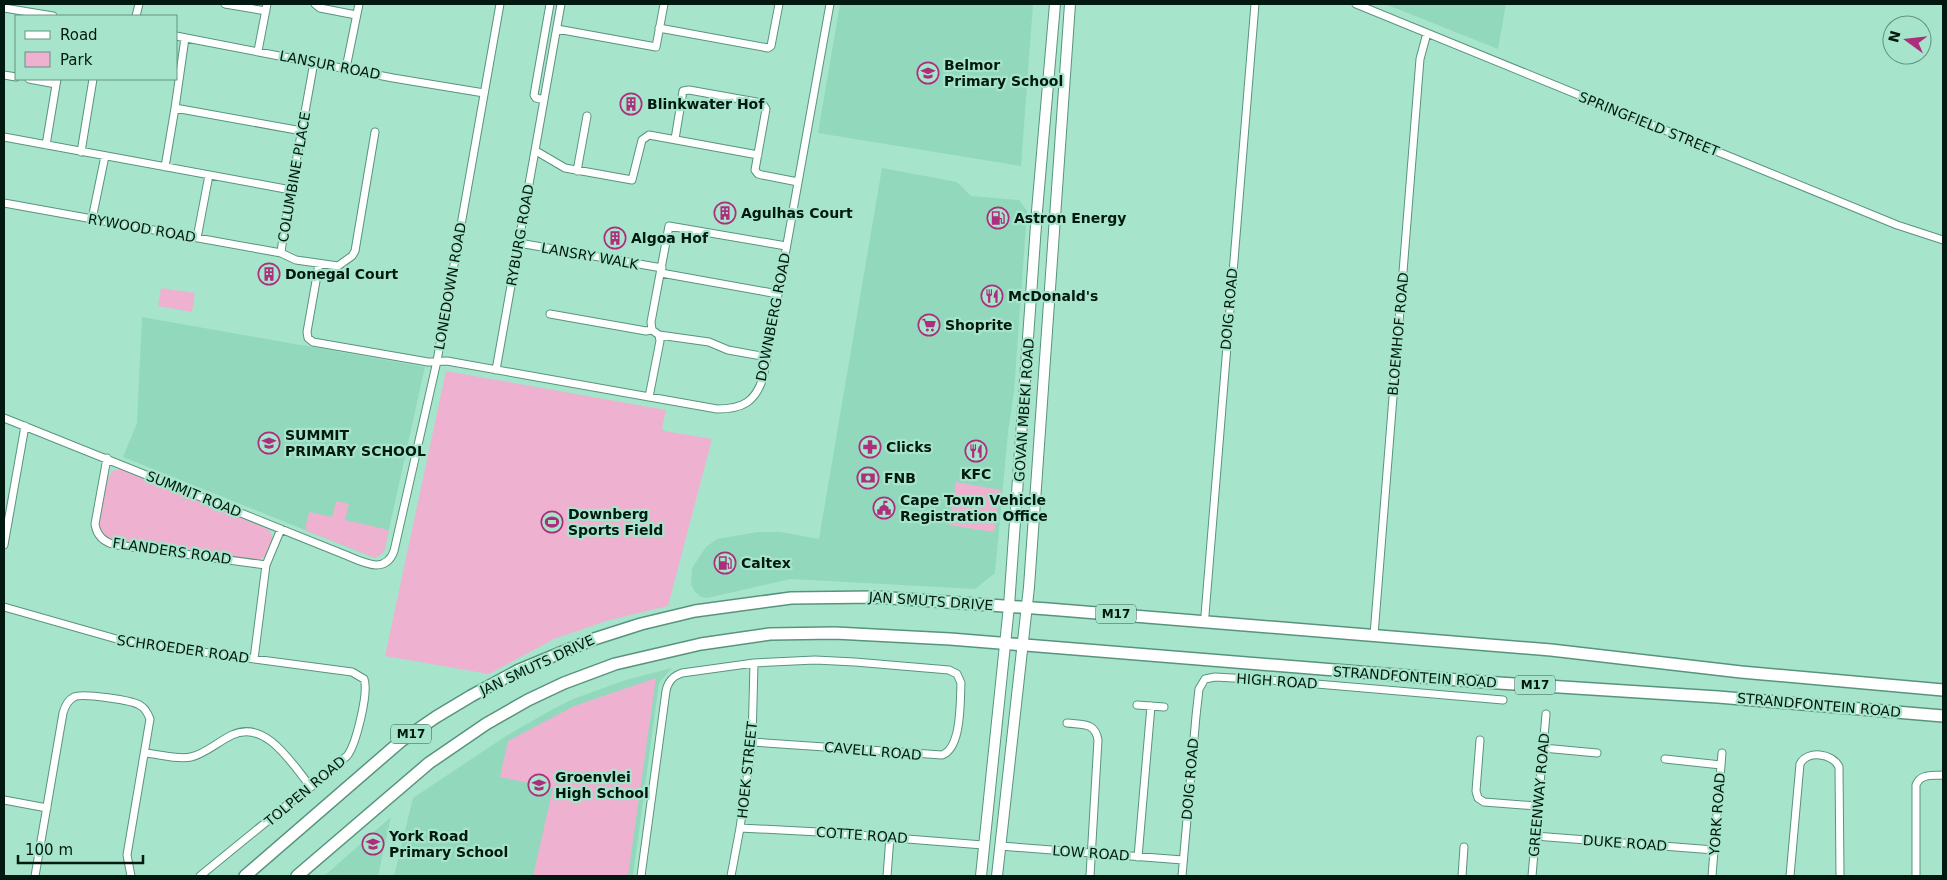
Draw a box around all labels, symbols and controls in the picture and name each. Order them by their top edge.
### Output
legend [15,15,178,80]
north arrow [1882,15,1932,65]
text: Road [60,26,98,44]
text: N [1885,29,1904,44]
street label: LANSUR ROAD [278,47,382,83]
text: Park [60,51,93,69]
place label: Belmor Primary School [944,57,1063,89]
school or university icon: Belmor Primary School [916,61,940,85]
street label: SPRINGFIELD STREET [1576,88,1722,160]
building icon: Blinkwater Hof [619,92,643,116]
place label: Blinkwater Hof [647,96,765,112]
street label: COLUMBINE PLACE [275,110,313,244]
street label: RYBURG ROAD [503,183,537,287]
building icon: Agulhas Court [713,201,737,225]
place label: Agulhas Court [741,205,853,221]
fuel station icon: Astron Energy [986,206,1010,230]
place label: Astron Energy [1014,210,1126,226]
street label: RYWOOD ROAD [87,211,197,245]
street label: LONEDOWN ROAD [431,221,469,351]
building icon: Algoa Hof [603,226,627,250]
place label: Algoa Hof [631,230,709,246]
street label: LANSRY WALK [540,240,641,273]
street label: DOWNBERG ROAD [753,251,793,383]
building icon: Donegal Court [257,262,281,286]
place label: Donegal Court [285,266,399,282]
street label: DOIG ROAD [1217,267,1241,351]
street label: BLOEMHOF ROAD [1385,272,1411,396]
restaurant icon: McDonald's [980,284,1004,308]
place label: McDonald's [1008,288,1098,304]
supermarket icon: Shoprite [917,313,941,337]
place label: Shoprite [945,317,1013,333]
street label: GOVAN MBEKI ROAD [1011,338,1037,482]
place label: SUMMIT PRIMARY SCHOOL [285,427,426,459]
school or university icon: SUMMIT PRIMARY SCHOOL [257,431,281,455]
pharmacy icon: Clicks [858,435,882,459]
place label: Clicks [886,439,932,455]
restaurant icon: KFC [964,439,988,463]
bank icon: FNB [856,466,880,490]
place label: KFC [961,466,991,482]
street label: SUMMIT ROAD [144,468,244,520]
place label: FNB [884,470,916,486]
place label: Cape Town Vehicle Registration Office [900,492,1048,524]
public building icon: Cape Town Vehicle Registration Office [872,496,896,520]
place label: Downberg Sports Field [568,506,663,538]
sports icon: Downberg Sports Field [540,510,564,534]
street label: FLANDERS ROAD [112,535,232,567]
fuel station icon: Caltex [713,551,737,575]
place label: Caltex [741,555,791,571]
street label: JAN SMUTS DRIVE [867,589,994,613]
road number: M17 [1096,604,1136,624]
street label: JAN SMUTS DRIVE [476,631,597,699]
street label: SCHROEDER ROAD [116,632,250,666]
street label: STRANDFONTEIN ROAD [1333,663,1497,691]
street label: HIGH ROAD [1236,670,1318,692]
road number: M17 [1515,676,1555,694]
street label: STRANDFONTEIN ROAD [1736,690,1902,720]
street label: HOEK STREET [734,720,760,819]
road number: M17 [391,724,431,744]
street label: GREENWAY ROAD [1526,732,1552,858]
street label: DOIG ROAD [1178,737,1202,821]
street label: CAVELL ROAD [824,739,922,763]
street label: TOLPEN ROAD [261,753,349,830]
place label: Groenvlei High School [555,769,649,801]
street label: YORK ROAD [1706,772,1728,857]
school or university icon: Groenvlei High School [527,773,551,797]
street label: COTTE ROAD [816,824,908,846]
place label: York Road Primary School [388,828,508,860]
scale bar [18,832,142,864]
school or university icon: York Road Primary School [361,832,385,856]
street label: DUKE ROAD [1582,832,1668,854]
text: 100 m [25,841,73,859]
street label: LOW ROAD [1052,842,1130,864]

